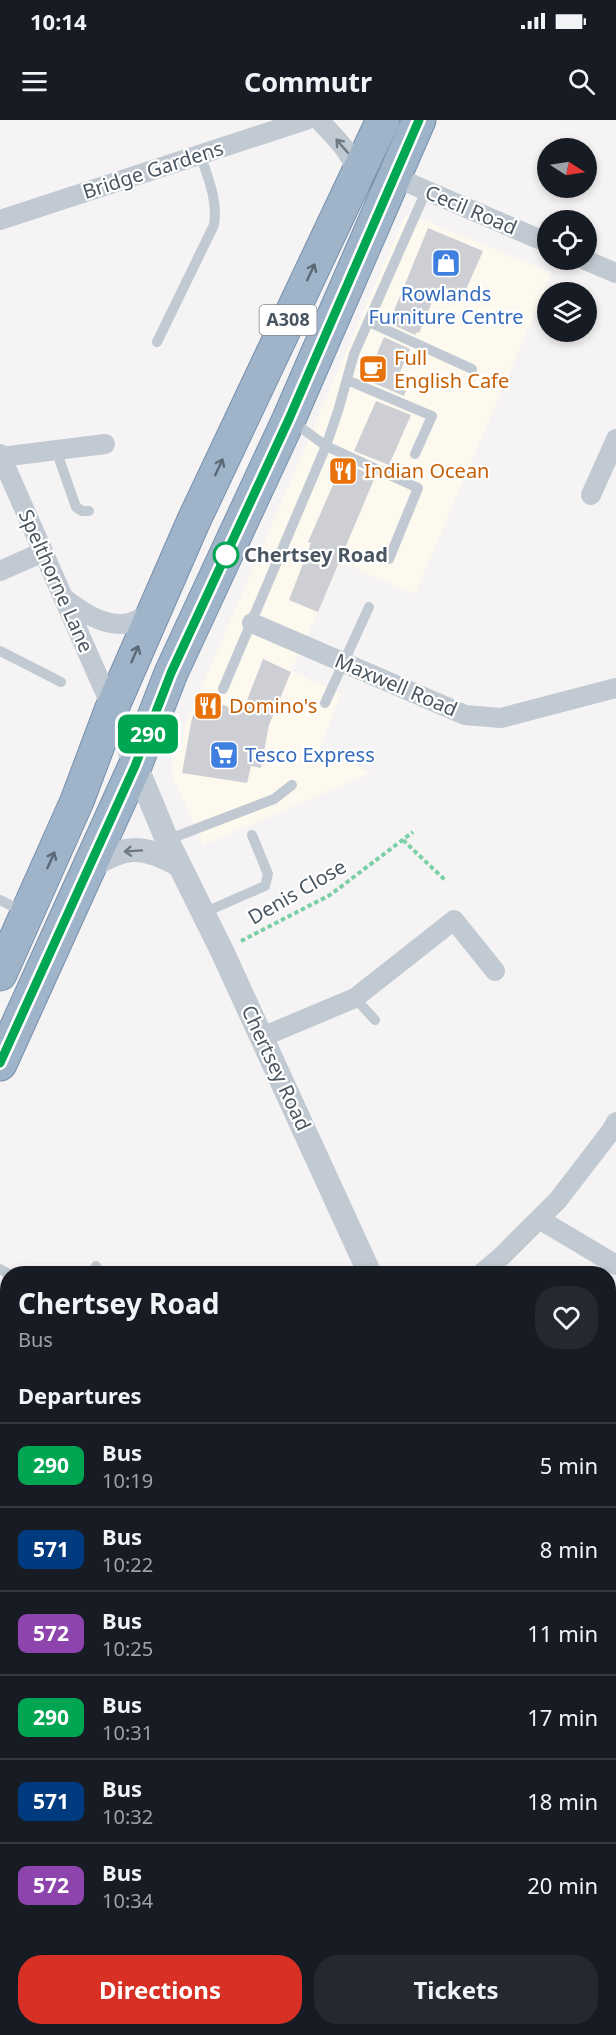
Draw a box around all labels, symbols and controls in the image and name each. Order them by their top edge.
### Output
text: 10:14 [30,6,87,36]
text: Commutr [244,63,372,100]
icon: menu [18,65,51,98]
icon: search [565,65,598,98]
street label: Bridge Gardens [79,134,227,205]
north arrow [537,138,597,198]
map controls [537,138,597,342]
one-way arrow [335,139,349,154]
street label: Cecil Road [421,178,521,241]
button: locate [537,210,597,270]
shop icon: Rowlands Furniture Centre [430,247,462,279]
one-way arrow [306,264,318,282]
place label: Rowlands Furniture Centre [368,280,524,330]
button: layers [537,282,597,342]
road number: A308 [260,305,316,335]
place label: Full English Cafe [394,344,509,394]
cafe icon: Full English Cafe [357,353,389,385]
restaurant icon: Indian Ocean [327,455,359,487]
place label: Indian Ocean [364,457,489,484]
one-way arrow [213,459,225,477]
street label: Spelthorne Lane [13,505,100,657]
place label: Chertsey Road [244,541,388,568]
marker: Chertsey Road [213,542,239,568]
one-way arrow [130,646,141,664]
street label: Maxwell Road [331,647,462,722]
restaurant icon: Domino's [192,690,224,722]
place label: Domino's [229,692,317,719]
line badge: 290 [114,714,182,754]
text: 290 [130,720,166,748]
supermarket icon: Tesco Express [208,739,240,771]
place label: Tesco Express [245,741,375,768]
one-way arrow [123,846,143,857]
one-way arrow [46,851,57,869]
street label: Denis Close [243,853,351,930]
street label: Chertsey Road [236,1001,317,1135]
text: Chertsey Road [18,1284,219,1322]
button: heart [535,1286,598,1349]
text: Bus [18,1326,53,1353]
text: Departures [18,1380,142,1410]
text: Bus [102,1437,142,1467]
text: 5 min [540,1450,598,1480]
text: 290 [33,1451,69,1479]
text: 10:19 [102,1467,153,1494]
text: Bus [102,1521,142,1551]
text: 8 min [540,1534,598,1564]
text: 571 [33,1535,69,1563]
text: 10:22 [102,1551,153,1578]
text: Bus [102,1605,142,1635]
text: 11 min [527,1618,598,1648]
text: 572 [33,1619,69,1647]
text: 10:25 [102,1635,153,1662]
text: Bus [102,1689,142,1719]
text: 17 min [527,1702,598,1732]
text: 290 [33,1703,69,1731]
text: 10:31 [102,1719,153,1746]
text: Bus [102,1773,142,1803]
text: 18 min [527,1786,598,1816]
text: 571 [33,1787,69,1815]
text: 10:32 [102,1803,153,1830]
text: Bus [102,1857,142,1887]
text: 20 min [527,1870,598,1900]
text: 572 [33,1871,69,1899]
text: 10:34 [102,1887,153,1914]
button: Directions [18,1955,302,2024]
button: Tickets [314,1955,598,2024]

